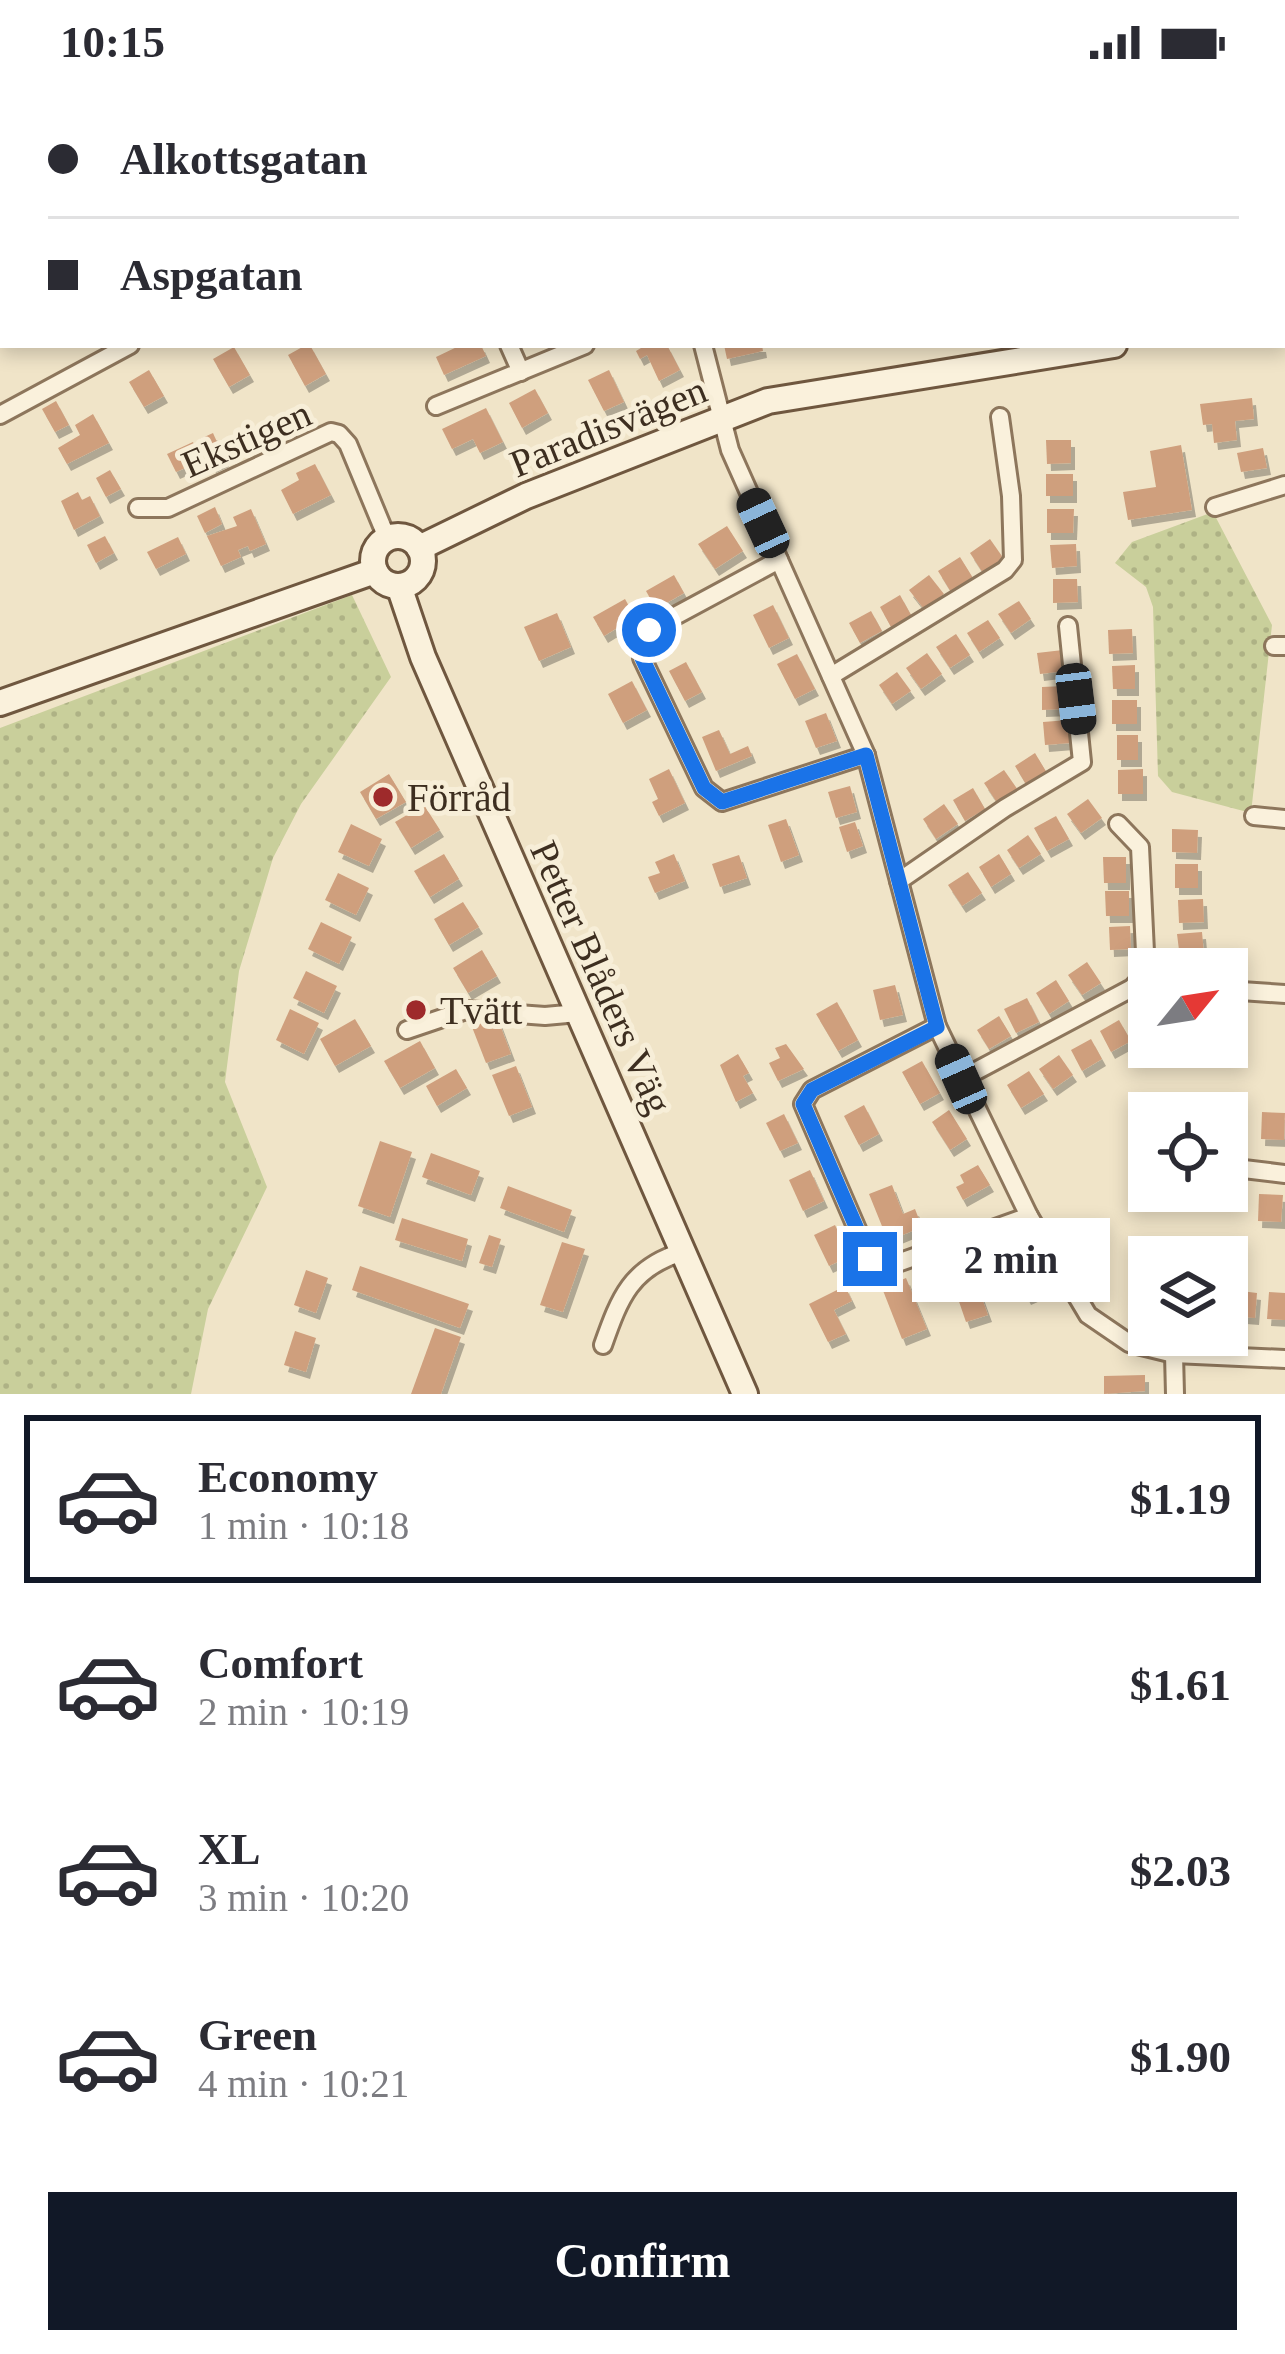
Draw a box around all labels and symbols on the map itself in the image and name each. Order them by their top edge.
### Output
street label: Paradisvägen [504,368,713,486]
street label: Ekstigen [175,391,318,487]
car [731,483,795,563]
route start [622,603,676,657]
car [1054,661,1098,737]
place label: Förråd [407,776,511,819]
marker: Förråd [370,784,396,810]
street label: Petter Blåders Väg [521,834,681,1121]
north arrow [1128,948,1248,1068]
place label: Tvätt [440,989,522,1032]
marker: Tvätt [403,997,429,1023]
car [930,1039,992,1119]
callout: 2 min [912,1217,1110,1301]
route end [843,1232,897,1286]

